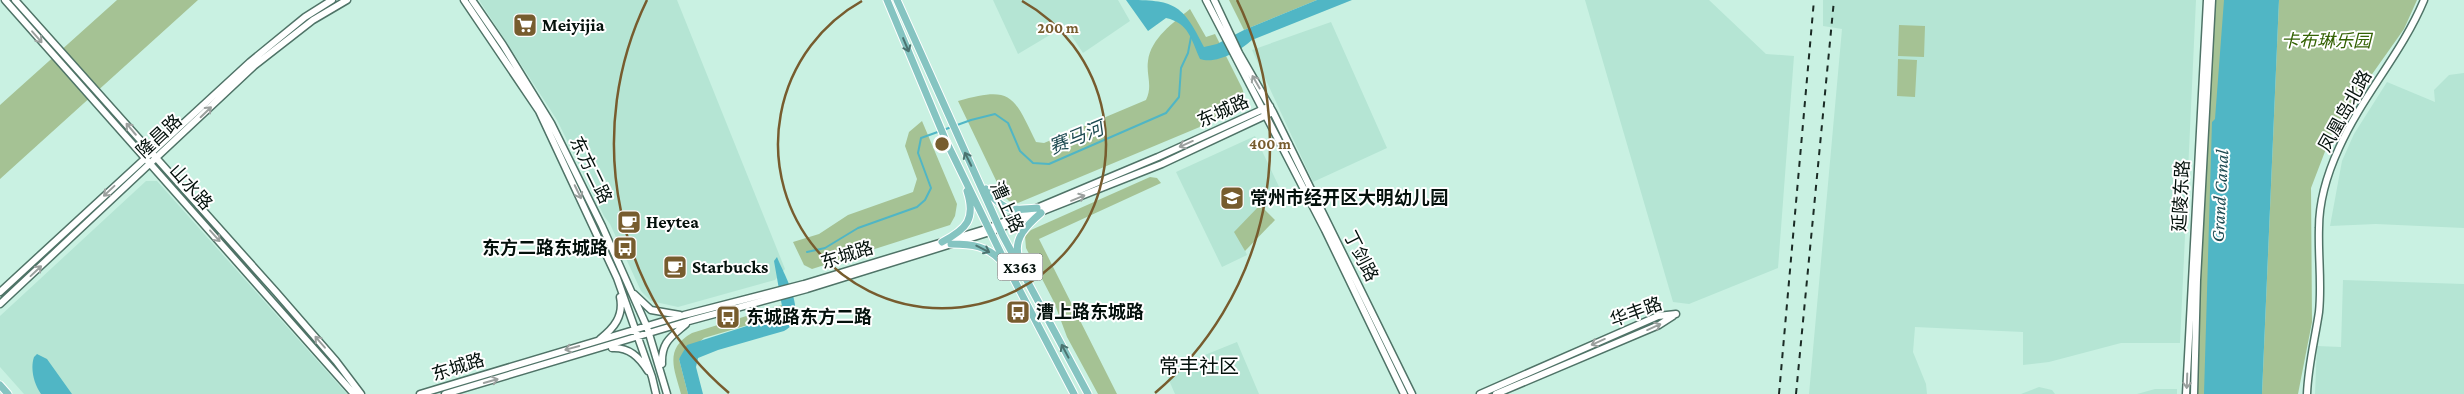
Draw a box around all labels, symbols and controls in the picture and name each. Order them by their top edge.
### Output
supermarket icon: Meiyijia [512,12,538,38]
place label: Meiyijia [542,15,605,36]
text: 200 m [1037,20,1079,36]
one-way arrow [32,30,43,43]
park label: 卡布琳乐园 [2281,31,2374,51]
one-way arrow [902,37,912,52]
street label: 凤凰岛北路 [2314,67,2376,155]
one-way arrow [1251,76,1261,90]
street label: 东城路 [1194,91,1252,131]
one-way arrow [199,106,212,118]
street label: 隆昌路 [132,110,186,162]
water label: 赛马河 [1046,116,1110,158]
one-way arrow [125,123,136,136]
street label: 东方二路 [566,133,616,207]
centre of rings [933,135,951,153]
text: 400 m [1249,136,1291,152]
one-way arrow [1179,139,1194,149]
water label: Grand Canal [2207,149,2232,243]
one-way arrow [963,152,972,167]
street label: 山水路 [166,160,216,214]
street label: 延陵东路 [2169,160,2193,232]
street label: 漕上路 [987,178,1027,236]
one-way arrow [573,184,583,199]
one-way arrow [103,185,116,197]
school or university icon: 常州市经开区大明幼儿园 [1219,185,1245,211]
place label: 常州市经开区大明幼儿园 [1250,188,1448,208]
one-way arrow [1070,193,1085,203]
cafe icon: Heytea [616,209,642,235]
place label: Heytea [646,212,699,232]
street label: 丁剑路 [1340,227,1382,285]
one-way arrow [210,230,221,243]
bus stop icon: 东方二路东城路 [612,235,638,261]
place label: 东方二路东城路 [482,238,608,258]
street label: 东城路 [818,238,876,272]
one-way arrow [976,244,991,254]
road number: X363 [998,253,1042,280]
cafe icon: Starbucks [662,254,688,280]
place label: Starbucks [692,257,768,277]
one-way arrow [29,265,42,277]
street label: 华丰路 [1607,293,1665,331]
bus stop icon: 漕上路东城路 [1005,299,1031,325]
place label: 漕上路东城路 [1036,302,1144,322]
bus stop icon: 东城路东方二路 [715,304,741,330]
place label: 东城路东方二路 [746,307,872,327]
one-way arrow [1646,321,1661,331]
one-way arrow [314,336,325,349]
one-way arrow [1591,338,1606,348]
one-way arrow [565,344,581,354]
one-way arrow [1060,344,1069,359]
street label: 东城路 [429,350,487,384]
district label: 常丰社区 [1159,355,1239,377]
one-way arrow [2182,372,2192,388]
one-way arrow [483,375,499,385]

